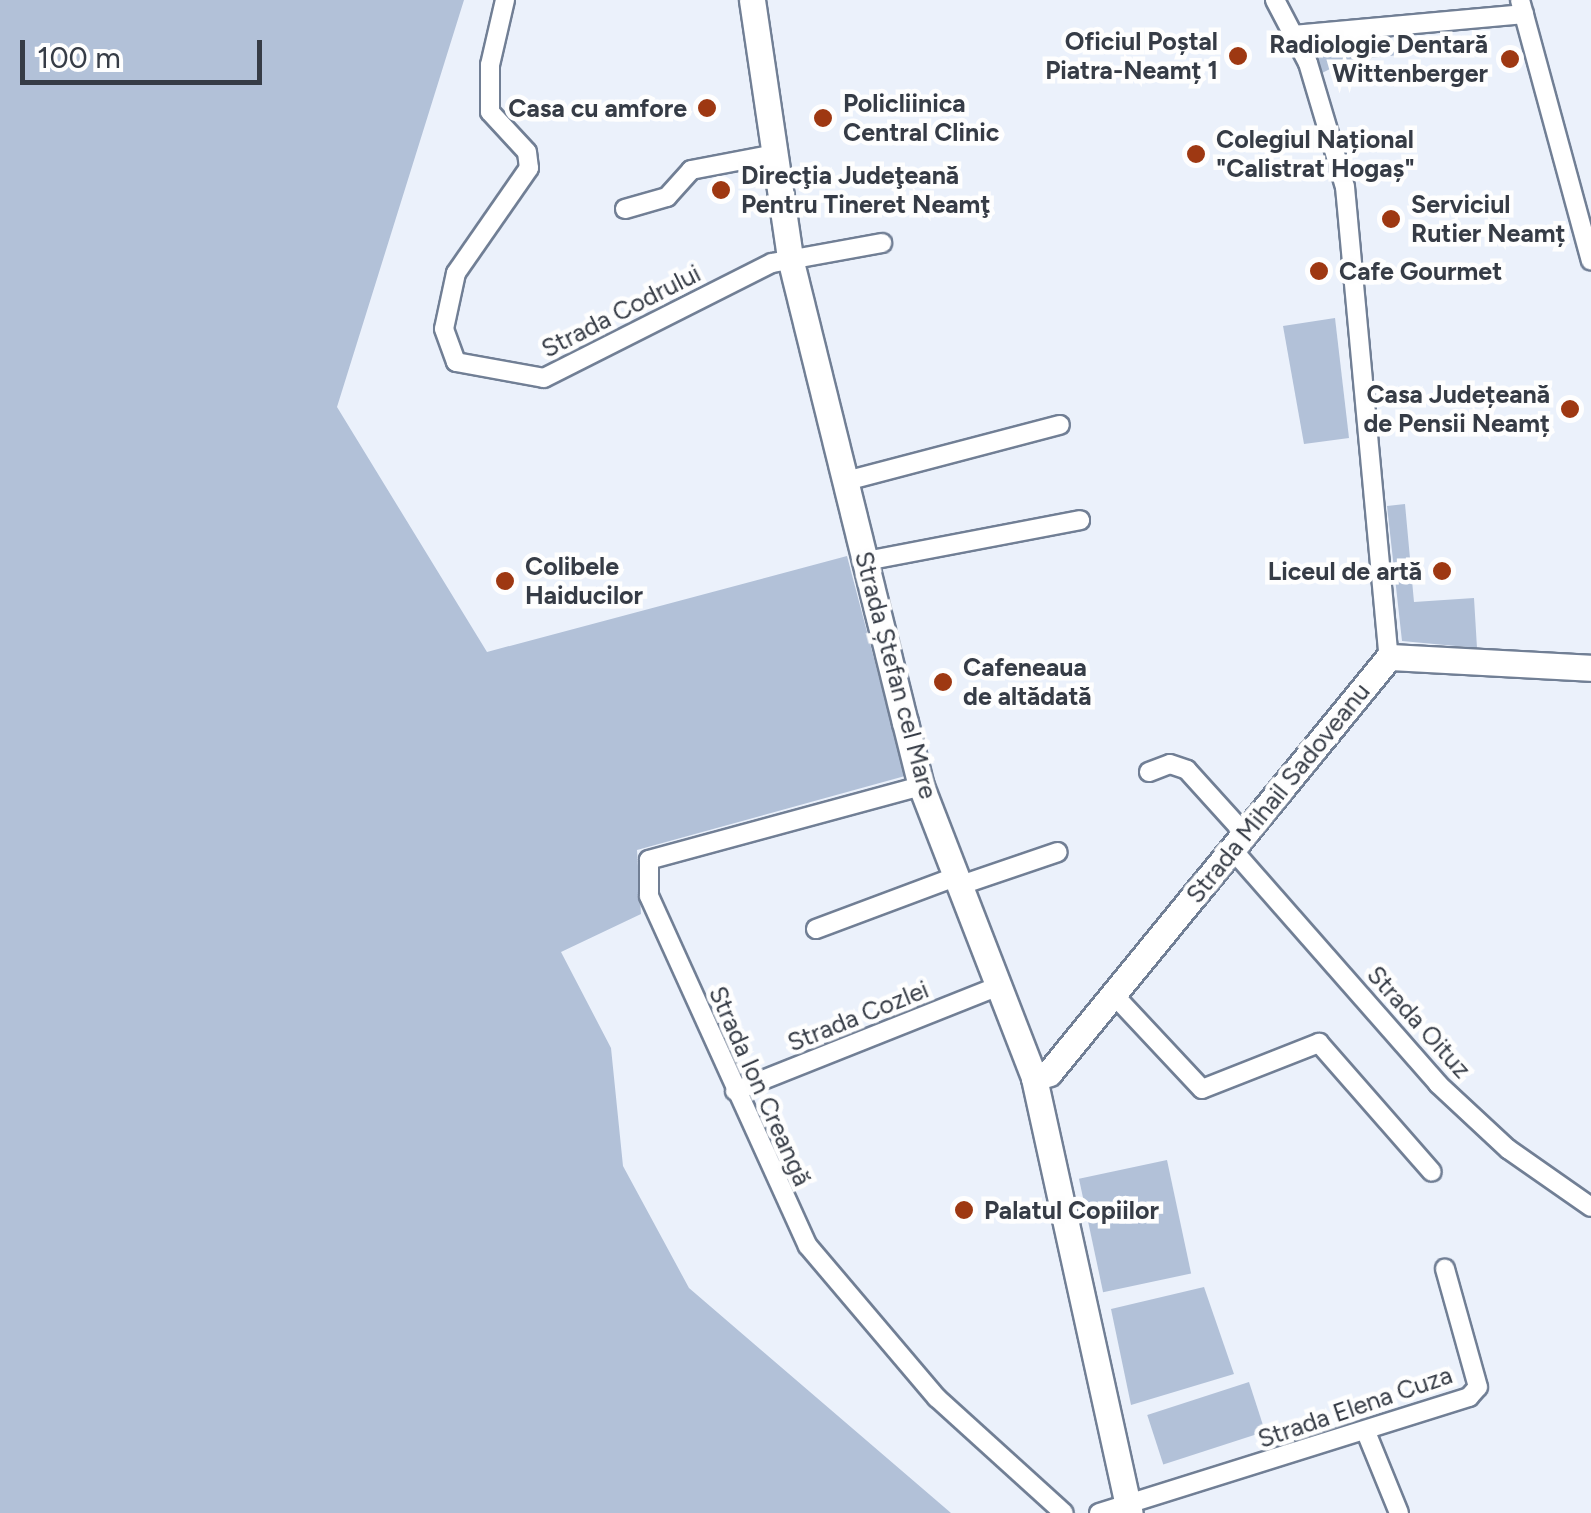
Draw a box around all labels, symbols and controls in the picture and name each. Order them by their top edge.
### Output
scale bar [25,20,268,82]
place label: Oficiul Poștal Piatra-Neamț 1 [1045,27,1218,86]
place label: Radiologie Dentară Wittenberger [1269,30,1488,89]
text: 100 m [37,39,121,76]
marker: Oficiul Poștal Piatra-Neamț 1 [1227,45,1249,67]
marker: Radiologie Dentară Wittenberger [1497,46,1523,72]
place label: Policliinica Central Clinic [843,89,999,148]
place label: Casa cu amfore [508,93,687,123]
marker: Casa cu amfore [696,97,718,119]
marker: Policliinica Central Clinic [812,107,834,129]
place label: Colegiul Național "Calistrat Hogaș" [1216,125,1415,184]
marker: Colegiul Național "Calistrat Hogaș" [1185,143,1207,165]
place label: Direcţia Judeţeană Pentru Tineret Neamţ [741,161,990,220]
marker: Direcţia Judeţeană Pentru Tineret Neamţ [710,179,732,201]
place label: Serviciul Rutier Neamț [1411,190,1566,249]
marker: Serviciul Rutier Neamț [1380,208,1402,230]
place label: Cafe Gourmet [1339,256,1502,286]
street label: Strada Codrului [536,258,706,364]
marker: Cafe Gourmet [1308,260,1330,282]
place label: Casa Județeană de Pensii Neamț [1363,380,1550,439]
marker: Casa Județeană de Pensii Neamț [1559,398,1581,420]
street label: Strada Ștefan cel Mare [849,548,943,802]
place label: Colibele Haiducilor [525,552,643,611]
place label: Liceul de artă [1268,556,1422,586]
marker: Liceul de artă [1431,560,1453,582]
marker: Colibele Haiducilor [494,570,516,592]
place label: Cafeneaua de altădată [963,653,1091,712]
marker: Cafeneaua de altădată [932,671,954,693]
street label: Strada Mihail Sadoveanu [1180,677,1376,909]
street label: Strada Oituz [1361,960,1477,1084]
street label: Strada Cozlei [783,974,933,1058]
street label: Strada Ion Creangă [703,982,817,1190]
place label: Palatul Copiilor [984,1195,1159,1225]
marker: Palatul Copiilor [953,1199,975,1221]
street label: Strada Elena Cuza [1254,1360,1456,1454]

